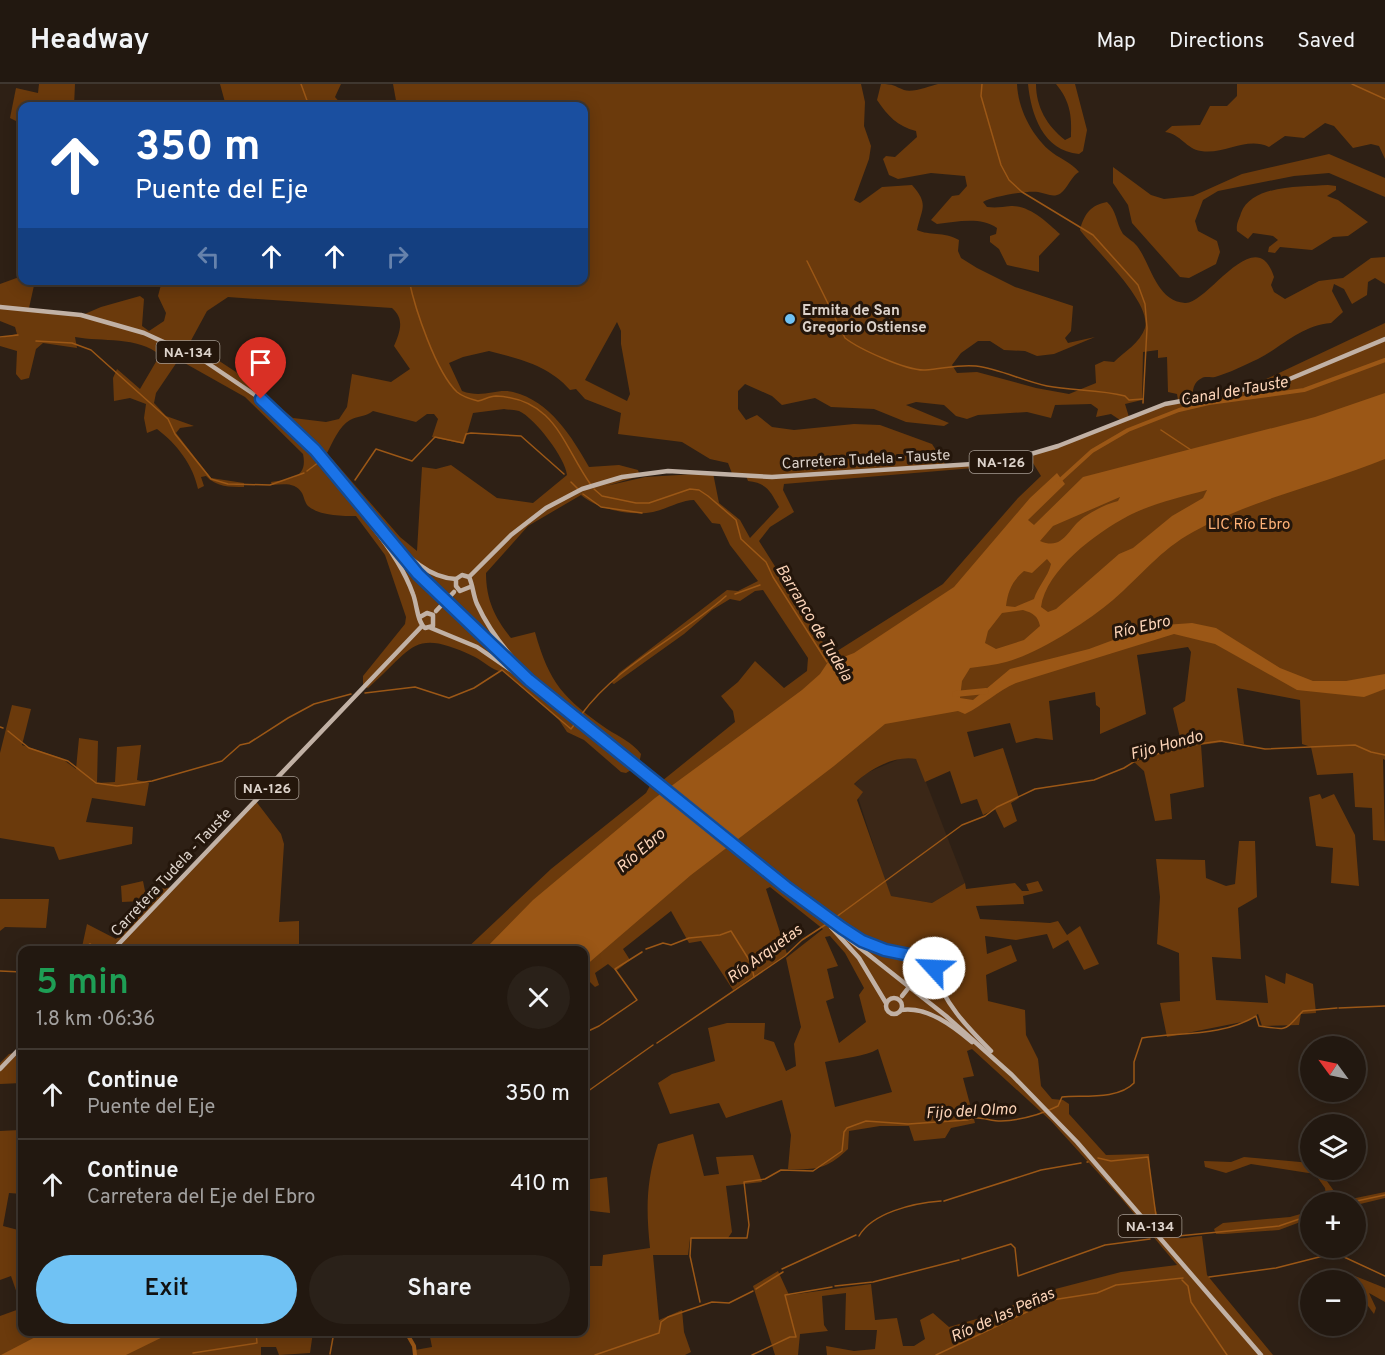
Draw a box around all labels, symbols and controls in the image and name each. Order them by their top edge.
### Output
text: Headway [30,23,149,59]
text: Map [1096,28,1136,55]
text: Directions [1169,28,1264,55]
text: Saved [1297,28,1355,55]
text: 350 m [135,122,261,175]
icon: ahead [36,126,114,204]
text: Puente del Eje [135,174,308,208]
icon: left [192,240,225,273]
icon: ahead [255,240,288,273]
icon: ahead [318,240,351,273]
icon: right [381,240,414,273]
place label: Ermita de San Gregorio Ostiense [802,302,927,338]
marker: Ermita de San Gregorio Ostiense [783,312,797,326]
pin [235,337,286,399]
road number: NA-134 [156,341,219,363]
icon: arrive [244,346,277,379]
water label: Canal de Tauste [1179,373,1290,411]
street label: Carretera Tudela - Tauste [781,447,951,474]
road number: NA-126 [970,451,1032,473]
park label: LIC Río Ebro [1208,516,1290,535]
water label: Barranco de Tudela [770,561,857,686]
water label: Río Ebro [1111,612,1173,644]
water label: Fijo Hondo [1128,727,1205,765]
road number: NA-126 [236,777,298,799]
street label: Carretera Tudela - Tauste [108,805,237,941]
water label: Río Ebro [613,825,670,878]
water label: Río Arquetas [724,920,807,989]
position arrow [902,936,966,1000]
text: 5 min [36,961,129,1007]
button: close [507,966,570,1029]
text: 1.8 km · 06:36 [36,1007,155,1033]
north arrow [1300,1036,1366,1102]
map controls [1300,1036,1366,1336]
text: Continue [87,1068,178,1095]
icon: ahead [36,1078,69,1111]
text: 350 m [505,1081,570,1108]
text: Puente del Eje [87,1095,215,1121]
water label: Fijo del Olmo [925,1100,1017,1124]
button: layers [1300,1114,1366,1180]
text: Continue [87,1158,178,1185]
icon: ahead [36,1168,69,1201]
text: 410 m [510,1171,570,1198]
text: Carretera del Eje del Ebro [87,1185,316,1211]
button: + [1300,1192,1366,1258]
road number: NA-134 [1118,1215,1182,1237]
button: Exit [36,1255,297,1324]
button: Share [309,1255,570,1324]
button: − [1300,1270,1366,1336]
water label: Río de las Peñas [948,1284,1059,1348]

